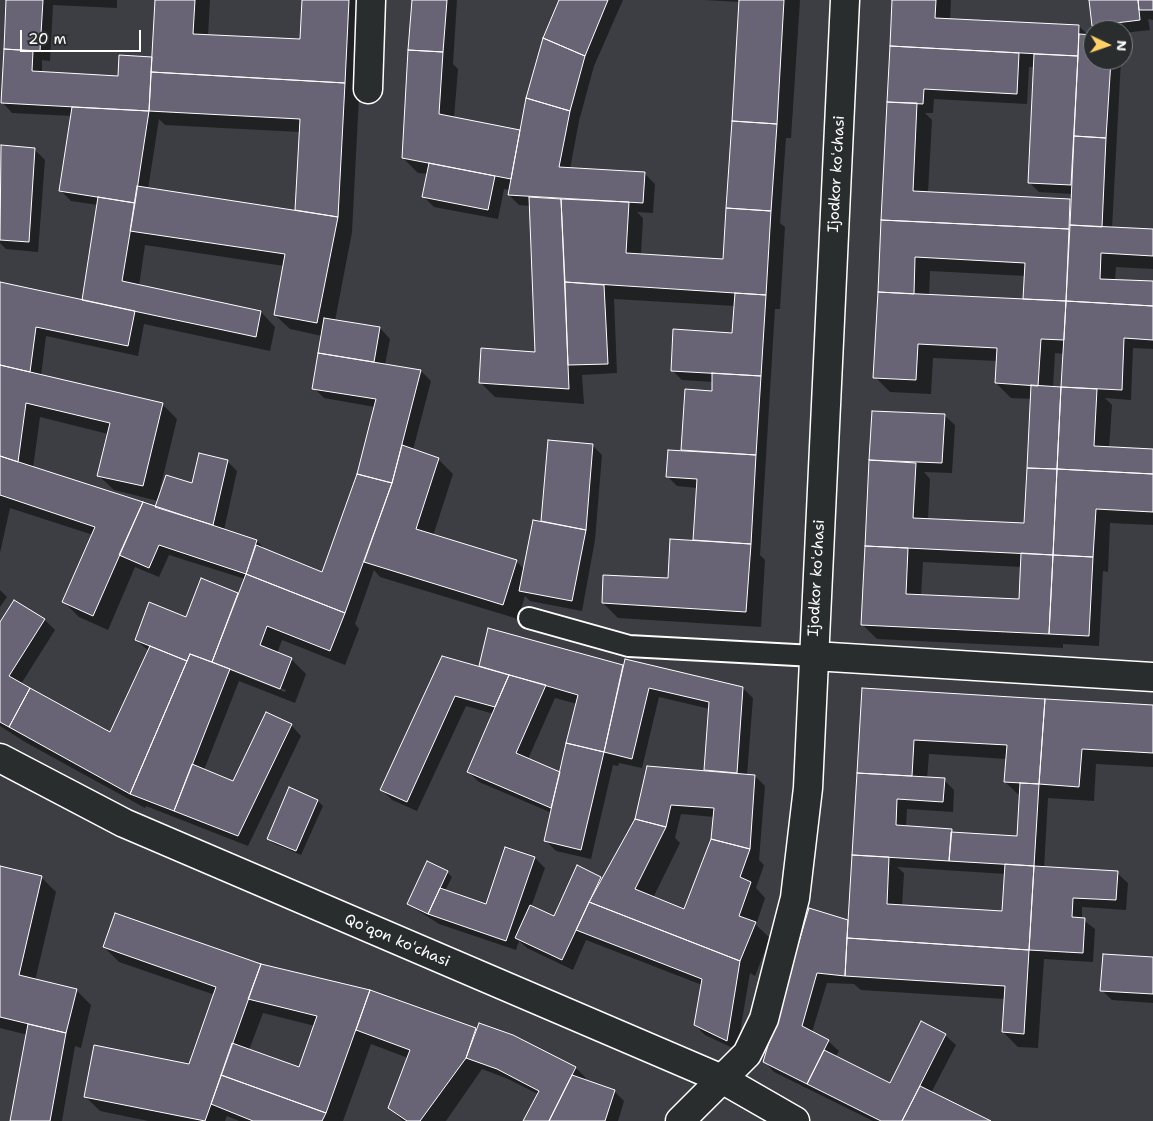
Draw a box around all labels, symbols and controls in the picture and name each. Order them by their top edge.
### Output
scale bar [22,20,144,52]
north arrow [1083,20,1133,70]
text: 20 m [28,29,67,49]
text: N [1113,40,1131,52]
street label: Ijodkor koʻchasi [825,115,849,233]
street label: Ijodkor koʻchasi [805,519,829,637]
street label: Qoʻqon koʻchasi [342,911,452,971]

